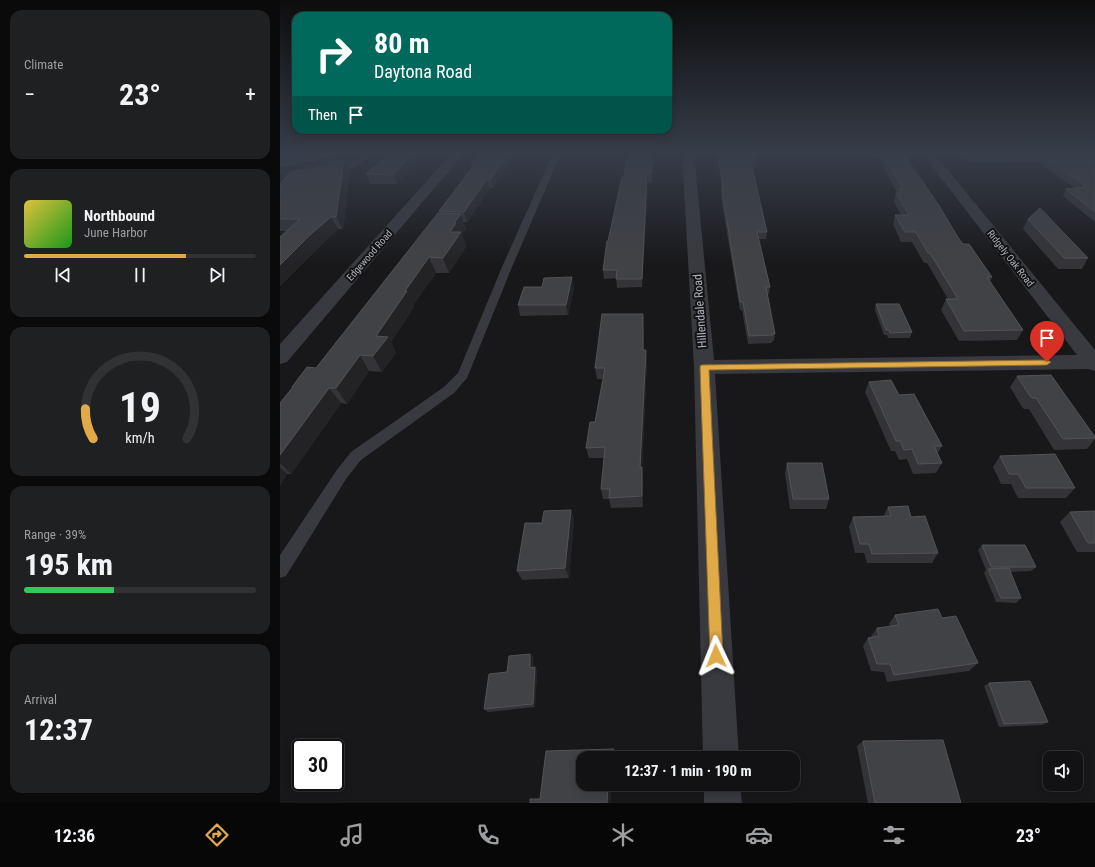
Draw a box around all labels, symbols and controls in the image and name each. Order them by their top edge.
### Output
text: 80 m [374,27,430,60]
icon: right [308,28,360,80]
text: Climate [24,57,63,72]
text: Daytona Road [374,61,472,82]
text: 23° [119,77,161,112]
text: − [24,82,35,107]
text: + [245,82,256,107]
icon: arrive [345,104,367,126]
text: Then [308,106,337,124]
text: Northbound [84,207,155,225]
text: June Harbor [84,225,147,240]
street label: Edgewood Road [344,228,394,283]
street label: Ridgely Oak Road [985,228,1036,289]
icon: previous [52,264,74,286]
icon: pause [129,264,151,286]
icon: next [206,264,228,286]
street label: Hillendale Road [690,274,710,348]
pin [1030,321,1064,362]
icon: arrive [1036,327,1058,349]
text: 19 [119,383,161,432]
text: km/h [125,430,155,446]
text: Range · 39% [24,527,86,542]
text: 195 km [24,547,113,582]
position arrow [695,635,737,677]
text: Arrival [24,692,57,707]
text: 12:37 [24,712,93,747]
speed limit sign: 30 [292,739,344,791]
map controls [1043,751,1083,791]
button: sound [1043,751,1083,791]
text: 12:37 · 1 min · 190 m [624,762,752,780]
icon: directions [203,821,231,849]
icon: music [338,821,366,849]
icon: phone [474,821,502,849]
icon: climate [609,821,637,849]
icon: car [745,821,773,849]
icon: filters [880,821,908,849]
text: 12:36 [54,825,95,846]
text: 23° [1016,825,1041,846]

